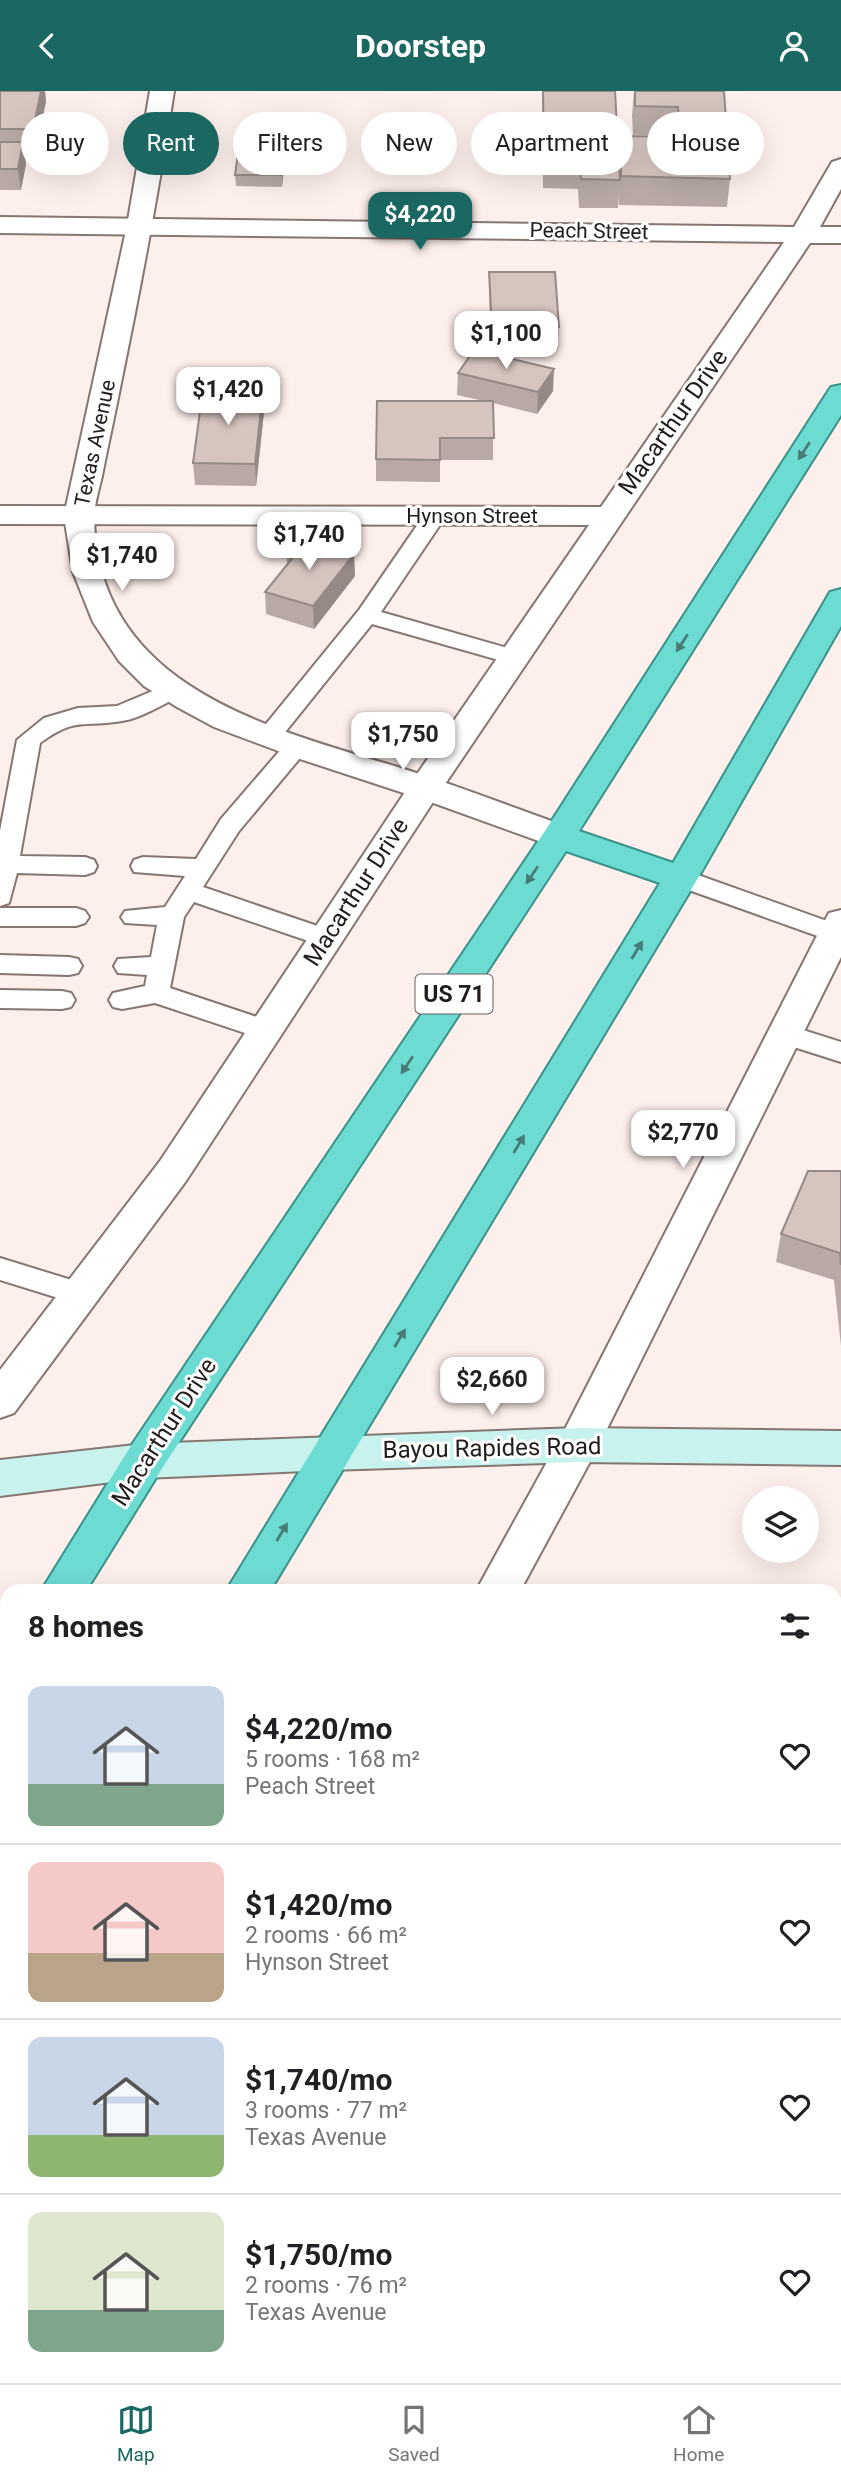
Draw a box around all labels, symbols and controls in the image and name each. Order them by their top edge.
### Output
icon: back [28,27,66,65]
text: Doorstep [355,27,486,65]
icon: person [775,27,813,65]
chip: Buy [21,112,109,175]
chip: Rent [123,112,219,175]
chip: Filters [233,112,347,175]
chip: New [361,112,457,175]
chip: Apartment [471,112,633,175]
chip: House [647,112,764,175]
pin: $4,220 [363,193,477,252]
text: $4,220 [384,201,456,228]
street label: Peach Street [529,218,649,244]
pin: $1,100 [449,311,563,371]
text: $1,100 [470,320,542,347]
street label: Macarthur Drive [613,344,733,500]
pin: $1,420 [171,367,285,427]
text: $1,420 [192,376,264,403]
street label: Texas Avenue [70,377,120,509]
one-way arrow [798,441,811,461]
street label: Hynson Street [406,504,538,528]
pin: $1,740 [252,512,366,572]
text: $1,740 [273,521,345,548]
pin: $1,740 [65,533,179,593]
text: $1,740 [86,542,158,569]
one-way arrow [675,633,688,652]
pin: $1,750 [346,713,460,772]
text: $1,750 [367,721,439,748]
street label: Macarthur Drive [298,813,414,971]
one-way arrow [526,866,539,885]
one-way arrow [631,940,644,959]
road number: US 71 [416,975,492,1013]
one-way arrow [400,1056,414,1074]
pin: $2,770 [626,1111,740,1170]
text: $2,770 [647,1119,719,1146]
one-way arrow [512,1134,525,1153]
one-way arrow [393,1328,406,1347]
street label: Macarthur Drive [106,1353,222,1511]
pin: $2,660 [435,1357,549,1417]
text: $2,660 [456,1366,528,1393]
street label: Bayou Rapides Road [382,1432,602,1464]
map controls [742,1486,819,1563]
button: layers [742,1486,819,1563]
one-way arrow [275,1523,288,1542]
icon: filters [776,1607,814,1645]
text: 8 homes [28,1609,144,1644]
text: $4,220/mo [245,1711,393,1746]
icon: home [84,1714,168,1798]
icon: heart [776,1737,814,1775]
text: 5 rooms · 168 m² [245,1746,420,1773]
text: Peach Street [245,1773,375,1800]
text: $1,420/mo [245,1887,393,1922]
icon: home [84,1890,168,1974]
icon: heart [776,1913,814,1951]
text: 2 rooms · 66 m² [245,1922,407,1949]
text: Hynson Street [245,1949,389,1976]
text: $1,740/mo [245,2062,393,2097]
icon: home [84,2065,168,2149]
icon: heart [776,2088,814,2126]
text: 3 rooms · 77 m² [245,2097,407,2124]
text: Texas Avenue [245,2124,387,2151]
text: $1,750/mo [245,2237,393,2272]
icon: home [84,2240,168,2324]
icon: heart [776,2263,814,2301]
text: 2 rooms · 76 m² [245,2272,407,2299]
text: Texas Avenue [245,2299,387,2326]
tab: Map [117,2401,155,2466]
tab: Saved [388,2401,440,2466]
tab: Home [673,2401,724,2466]

